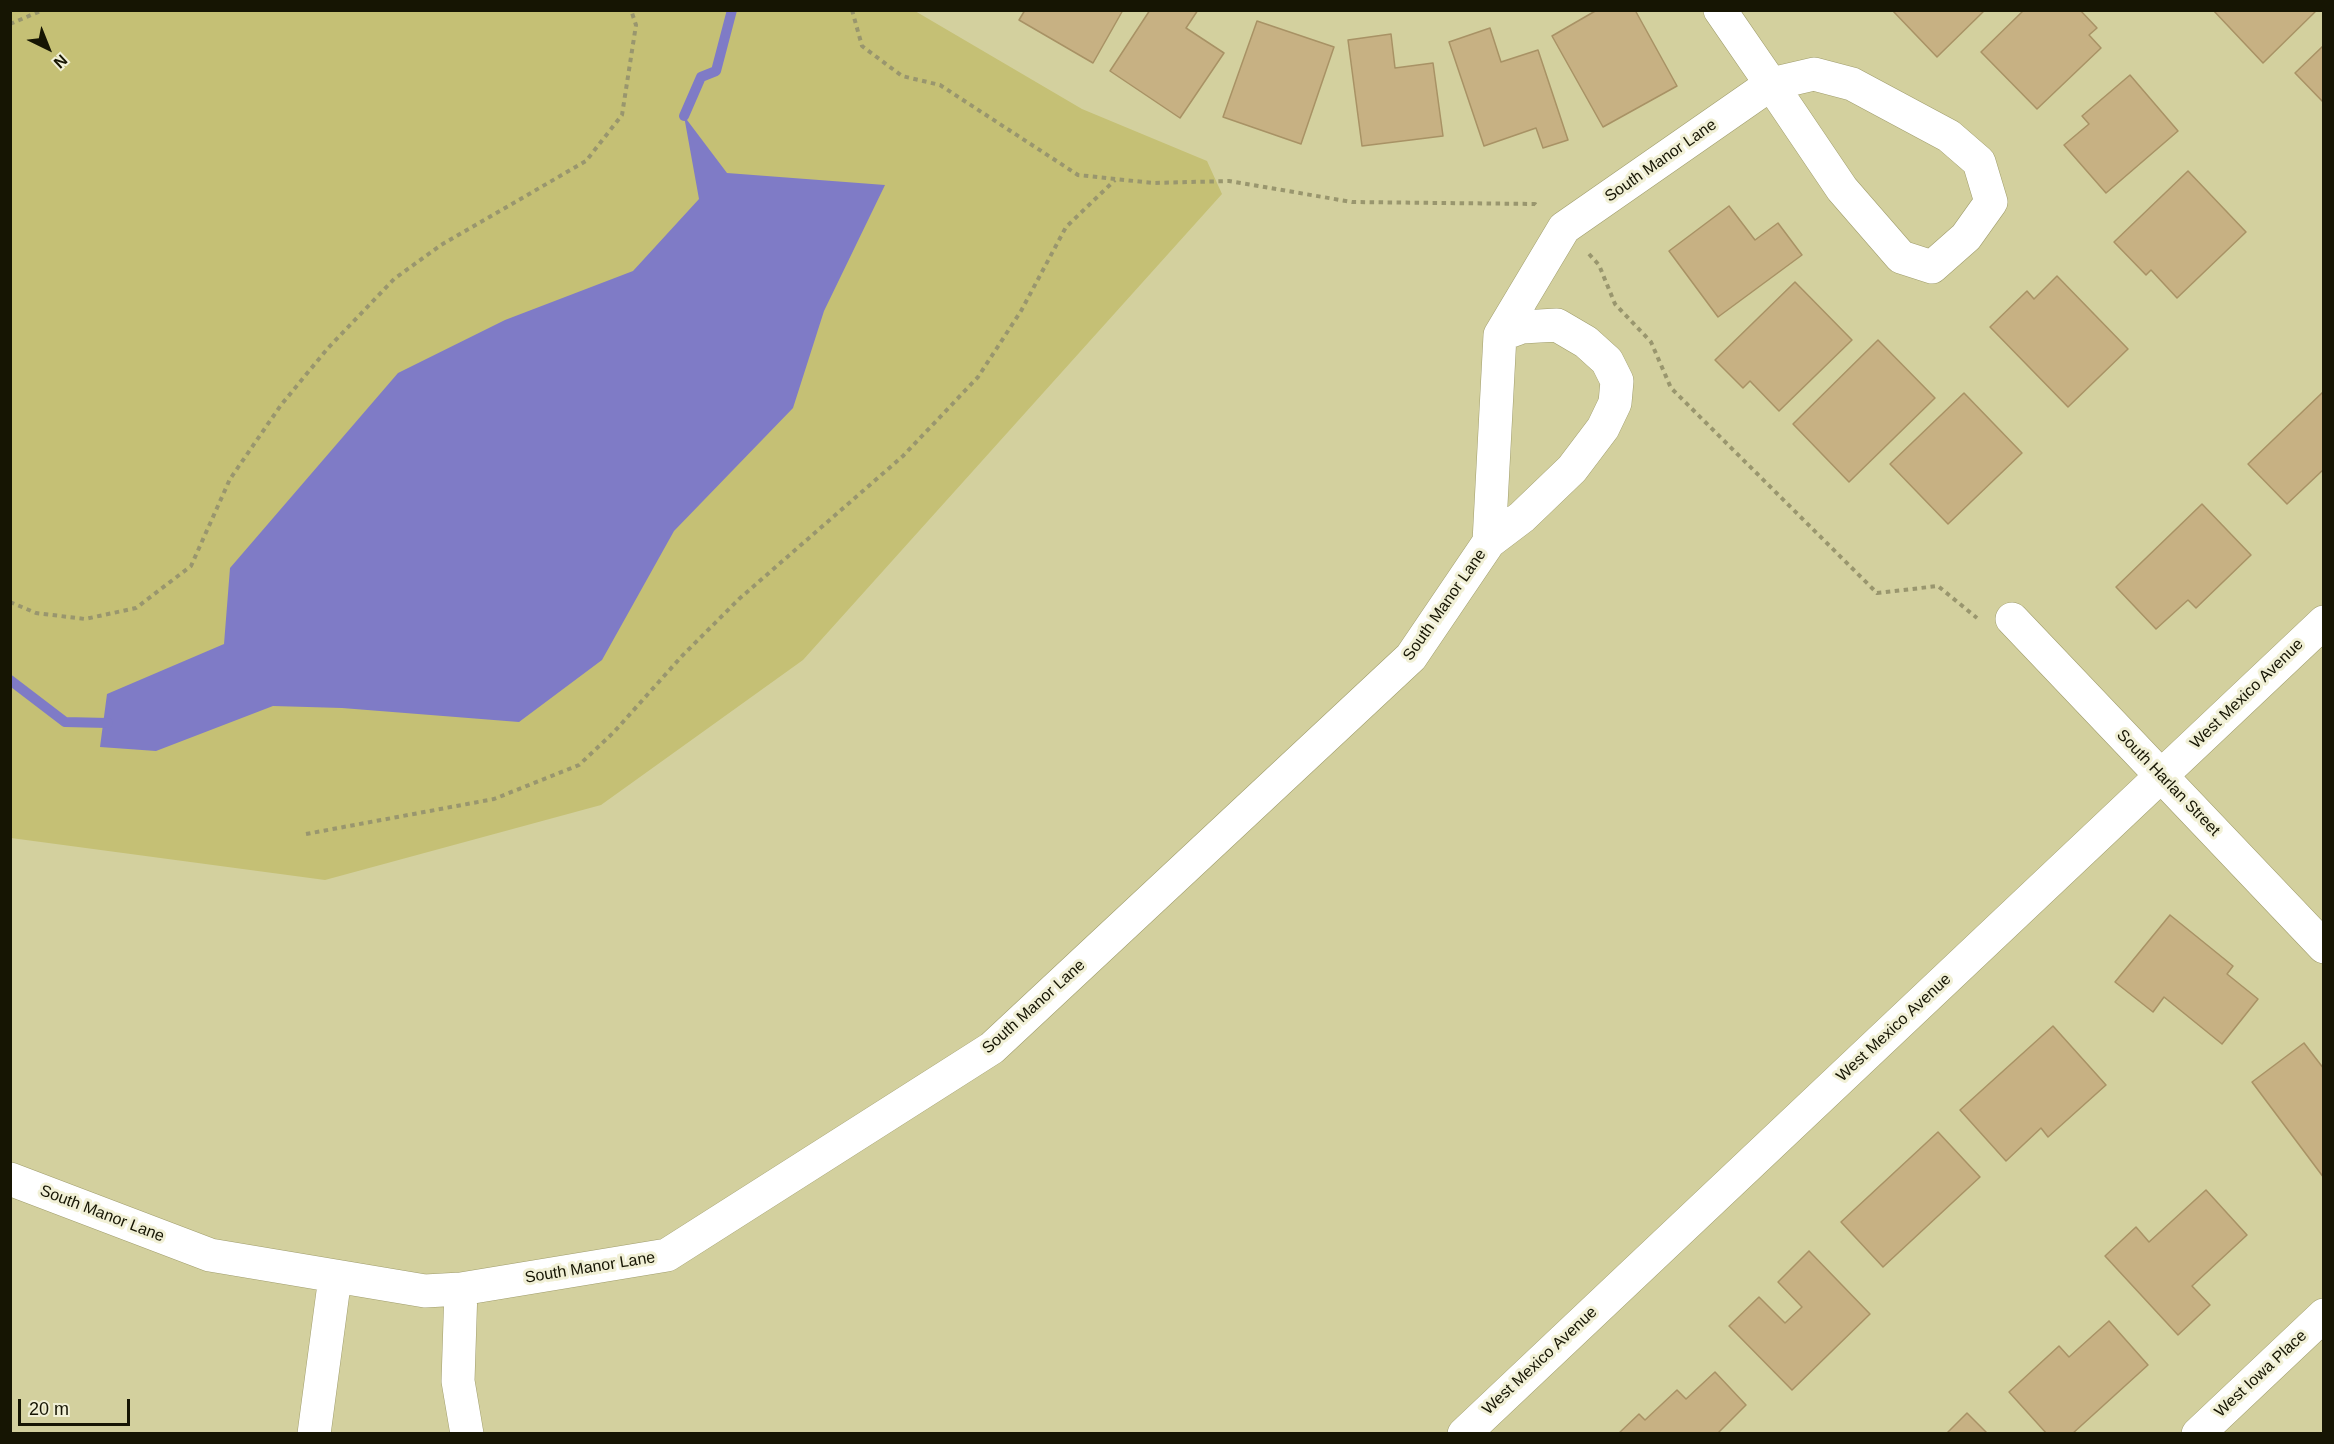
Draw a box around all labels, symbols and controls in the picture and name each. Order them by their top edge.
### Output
north arrow [18,18,78,78]
text: N [51,51,71,72]
street label: South Manor Lane [1602,115,1720,207]
street label: South Manor Lane [1399,546,1491,664]
street label: West Mexico Avenue [2186,635,2308,753]
street label: South Harlan Street [2112,726,2224,840]
street label: South Manor Lane [979,956,1089,1058]
street label: West Mexico Avenue [1833,970,1955,1086]
street label: South Manor Lane [37,1181,167,1247]
street label: South Manor Lane [523,1248,657,1288]
street label: West Mexico Avenue [1479,1303,1601,1419]
street label: West Iowa Place [2211,1326,2311,1422]
scale bar [21,1387,134,1425]
text: 20 m [29,1399,69,1419]

